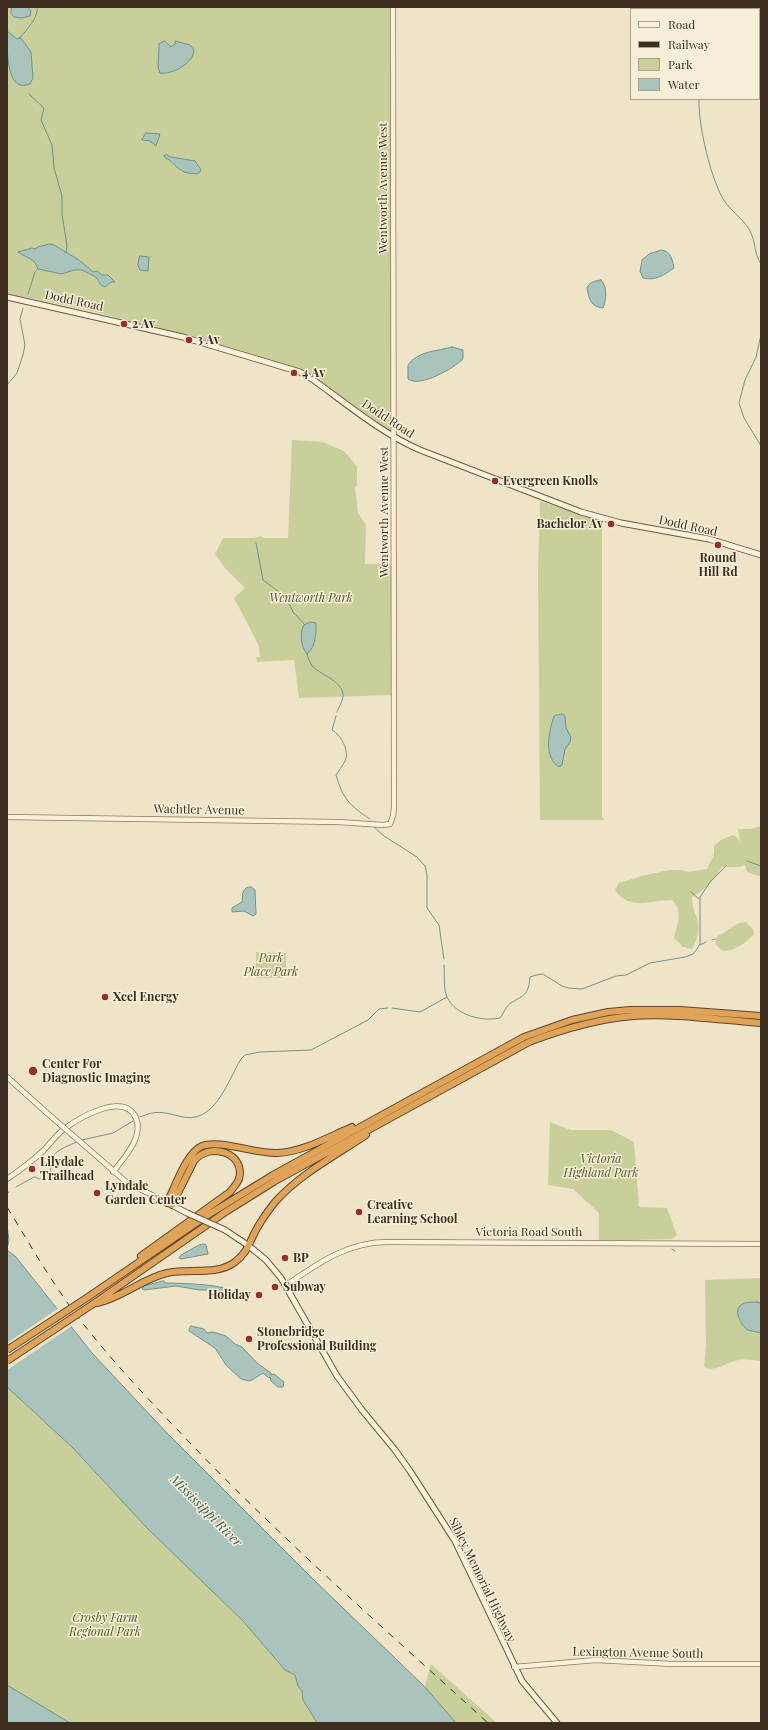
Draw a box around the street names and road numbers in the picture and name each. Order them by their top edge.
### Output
street label: Wentworth Avenue West [376,122,390,254]
street label: Dodd Road [43,288,105,314]
street label: Dodd Road [359,397,417,441]
street label: Wentworth Avenue West [377,446,391,578]
street label: Dodd Road [657,513,719,539]
street label: Wachtler Avenue [154,802,244,818]
street label: Victoria Road South [476,1225,582,1239]
street label: Sibley Memorial Highway [446,1515,518,1645]
street label: Lexington Avenue South [572,1645,704,1661]

